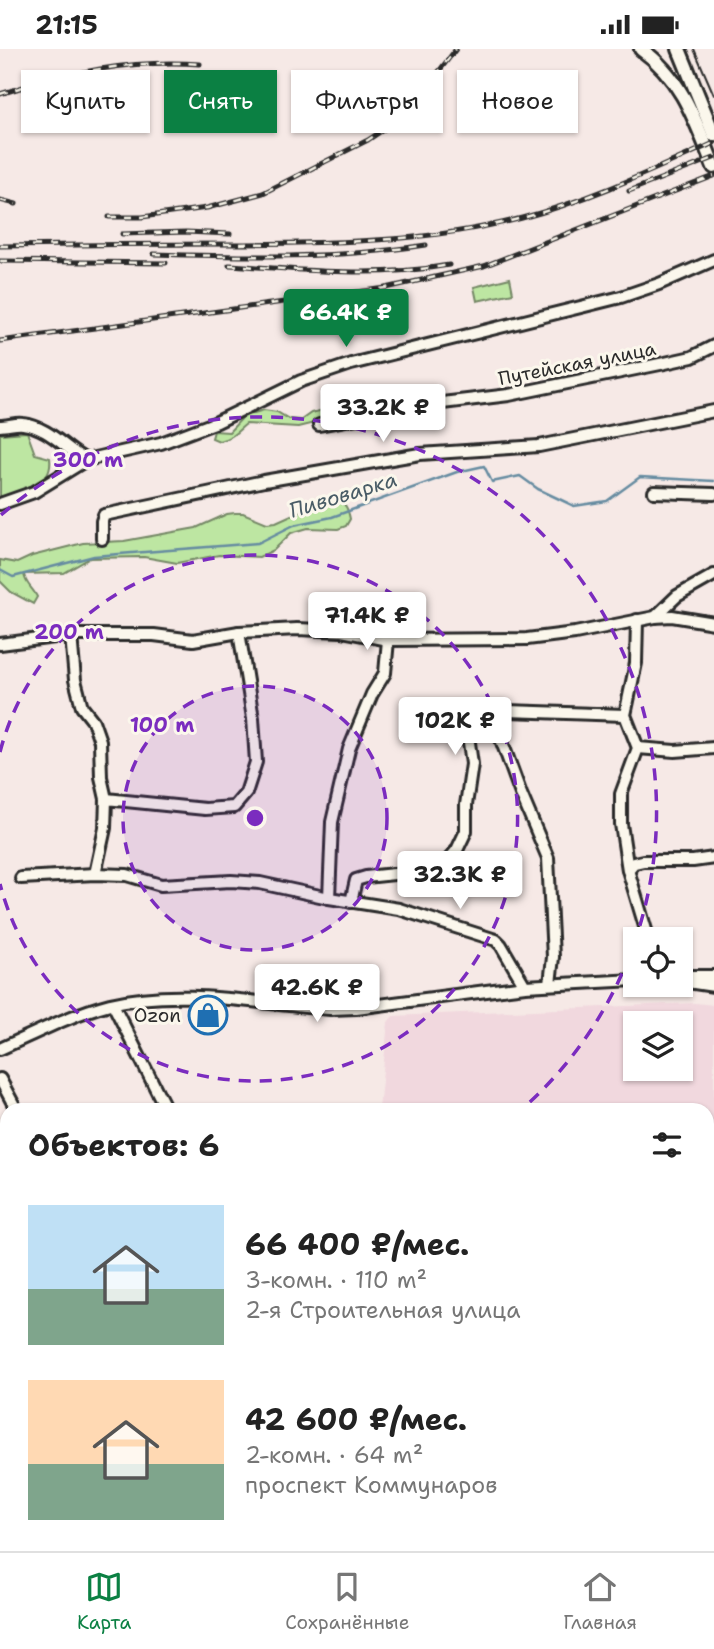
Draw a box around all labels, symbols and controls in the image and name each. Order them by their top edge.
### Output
text: 21:15 [35,7,98,42]
chip: Купить [21,70,150,133]
chip: Снять [164,70,277,133]
chip: Фильтры [291,70,443,133]
chip: Новое [457,70,578,133]
pin: 66.4K ₽ [281,289,411,349]
text: 66.4K ₽ [300,297,392,327]
street label: Путейская улица [496,336,658,391]
pin: 33.2K ₽ [318,385,448,444]
text: 33.2K ₽ [336,392,430,422]
text: 300 m [53,446,123,474]
water label: Пивоварка [286,465,400,525]
pin: 71.4K ₽ [302,593,432,652]
text: 71.4K ₽ [324,600,410,630]
text: 200 m [34,618,104,646]
pin: 102K ₽ [398,697,512,757]
text: 102K ₽ [415,705,495,735]
text: 100 m [130,711,194,739]
centre of rings [243,806,267,830]
pin: 32.3K ₽ [395,851,525,911]
text: 32.3K ₽ [413,859,507,889]
map controls [623,927,693,1081]
button: locate [623,927,693,997]
pin: 42.6K ₽ [252,965,382,1024]
text: 42.6K ₽ [271,972,363,1002]
shop icon: Ozon [187,994,229,1036]
place label: Ozon [134,1003,181,1028]
button: layers [623,1011,693,1081]
text: Объектов: 6 [28,1125,220,1166]
icon: filters [648,1126,686,1164]
text: 66 400 ₽/мес. [245,1224,469,1265]
icon: home [84,1233,168,1317]
text: 3-комн. · 110 m² [245,1265,427,1295]
text: 2-я Строительная улица [245,1295,521,1325]
text: 42 600 ₽/мес. [245,1399,467,1440]
icon: home [84,1408,168,1492]
text: 2-комн. · 64 m² [245,1440,423,1470]
text: проспект Коммунаров [245,1470,498,1500]
tab: Карта [77,1568,131,1635]
tab: Сохранённые [285,1568,409,1635]
tab: Главная [563,1568,637,1635]

